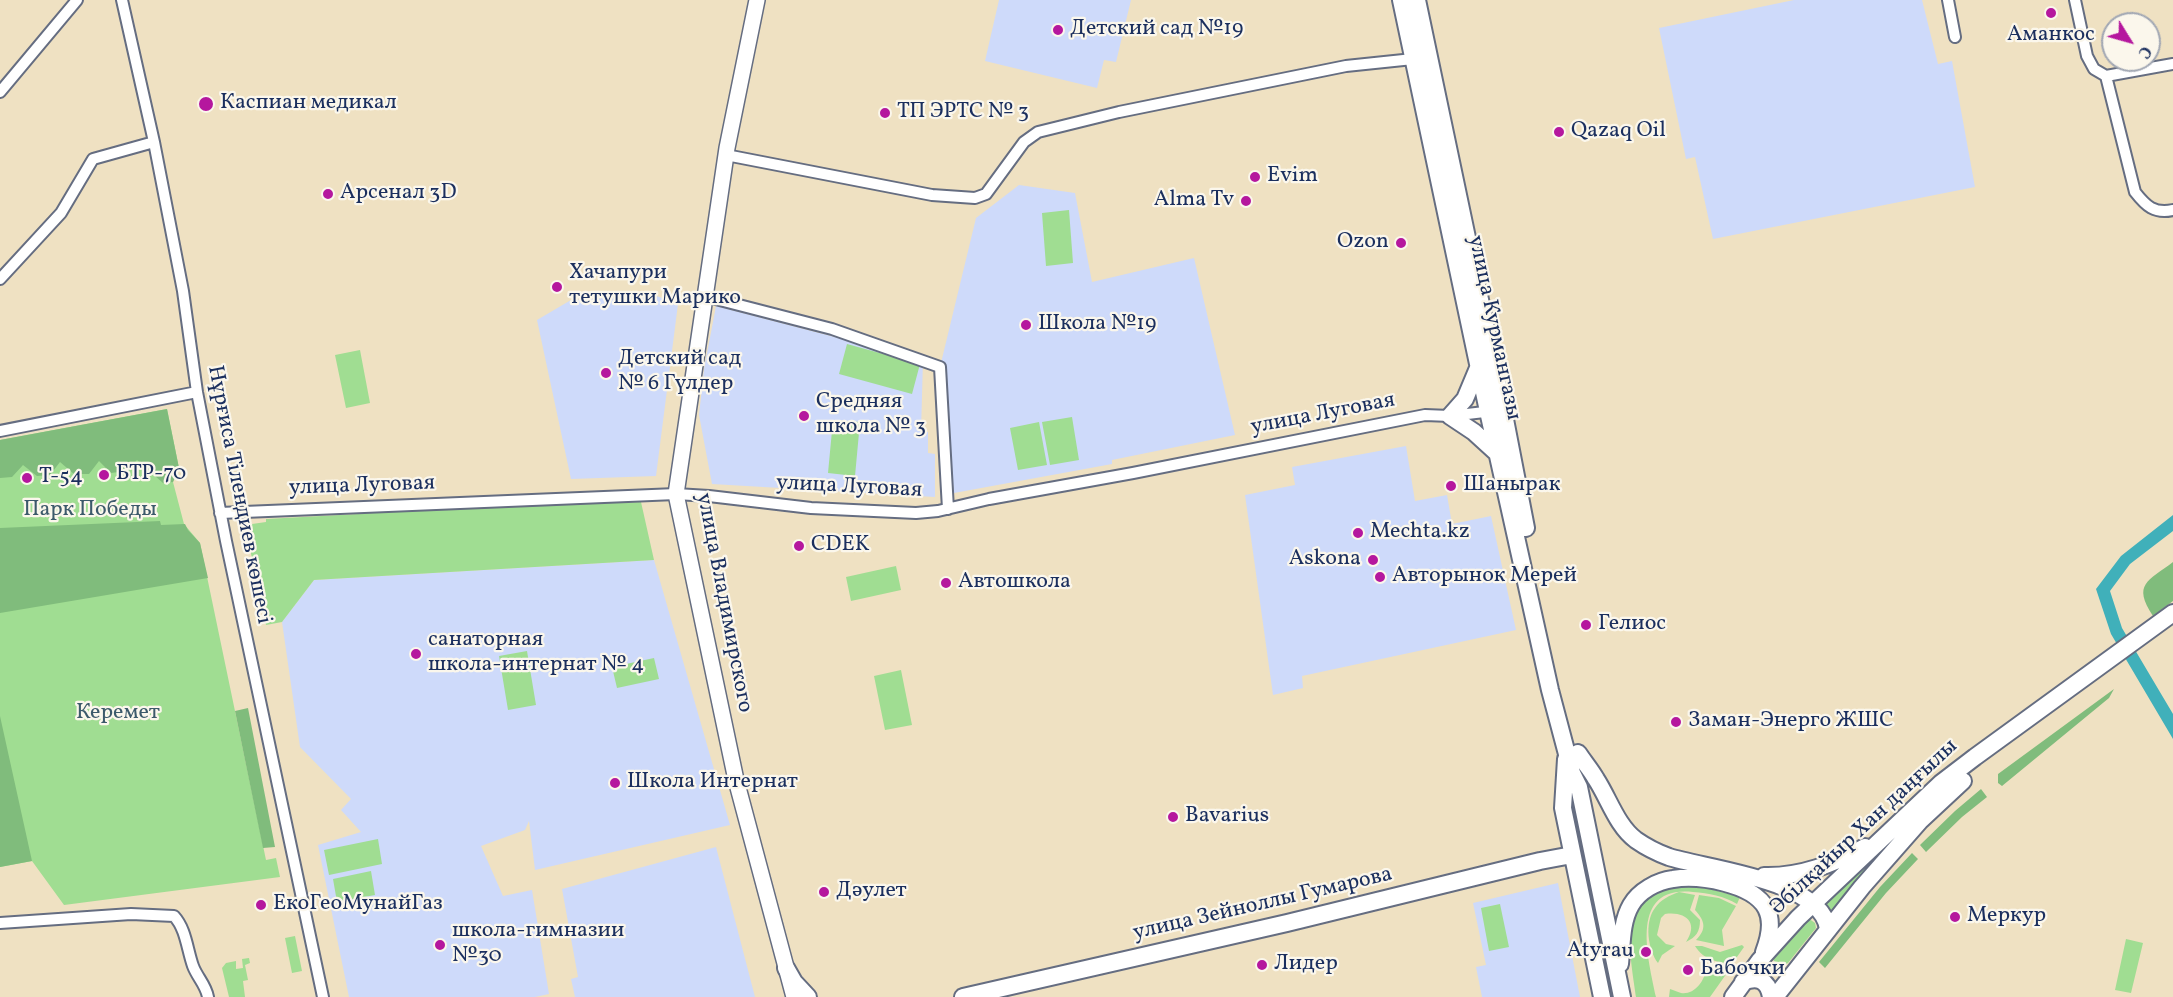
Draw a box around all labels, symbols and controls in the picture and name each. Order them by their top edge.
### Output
marker: Аманкос [2044,6,2058,20]
north arrow [2101,12,2161,72]
place label: Детский сад №19 [1070,17,1243,43]
marker: Детский сад №19 [1051,23,1065,37]
place label: Аманкос [2007,23,2095,49]
text: С [2132,41,2156,62]
place label: Каспиан медикал [220,91,397,117]
marker: Каспиан медикал [197,95,215,113]
place label: ТП ЭРТС № 3 [897,100,1029,126]
marker: ТП ЭРТС № 3 [878,106,892,120]
place label: Qazaq Oil [1571,119,1666,145]
marker: Qazaq Oil [1552,125,1566,139]
place label: Evim [1267,164,1318,190]
marker: Evim [1248,170,1262,184]
place label: Арсенал 3D [340,181,456,207]
marker: Арсенал 3D [321,187,335,201]
place label: Alma Tv [1154,188,1234,214]
marker: Alma Tv [1239,194,1253,208]
place label: Ozon [1337,230,1389,256]
street label: улица Курмангазы [1461,233,1525,423]
marker: Ozon [1394,236,1408,250]
place label: Хачапури тетушки Марико [569,261,741,312]
marker: Хачапури тетушки Марико [550,280,564,294]
place label: Школа №19 [1038,312,1156,338]
marker: Школа №19 [1019,318,1033,332]
place label: Детский сад № 6 Гүлдер [618,347,741,398]
street label: Нұрғиса Тілендиев көшесі [200,363,276,627]
marker: Детский сад № 6 Гүлдер [599,366,613,380]
street label: улица Луговая [1249,388,1397,442]
place label: Средняя школа № 3 [816,390,926,442]
marker: Средняя школа № 3 [797,409,811,423]
place label: БТР-70 [116,462,186,488]
place label: Т-54 [39,465,83,491]
marker: БТР-70 [97,468,111,482]
marker: Т-54 [20,471,34,485]
street label: улица Луговая [288,471,436,503]
street label: улица Луговая [775,471,923,505]
place label: Шанырак [1463,473,1560,499]
marker: Шанырак [1444,479,1458,493]
street label: улица Владимирского [689,491,757,715]
park label: Парк Победы [23,498,157,524]
place label: Mechta.kz [1370,520,1470,546]
marker: Mechta.kz [1351,526,1365,540]
place label: CDEK [811,533,870,559]
marker: CDEK [792,539,806,553]
place label: Askona [1289,547,1361,573]
marker: Askona [1366,553,1380,567]
place label: Авторынок Мерей [1392,564,1577,590]
place label: Автошкола [958,570,1071,596]
marker: Авторынок Мерей [1373,570,1387,584]
marker: Автошкола [939,576,953,590]
place label: Гелиос [1598,612,1666,638]
marker: Гелиос [1579,618,1593,632]
place label: санаторная школа-интернат № 4 [428,628,644,680]
marker: санаторная школа-интернат № 4 [409,647,423,661]
park label: Керемет [76,701,160,727]
place label: Заман-Энерго ЖШС [1688,709,1894,735]
marker: Заман-Энерго ЖШС [1669,715,1683,729]
street label: Әбілқайыр Хан даңғылы [1766,734,1964,922]
place label: Школа Интернат [627,770,798,796]
marker: Школа Интернат [608,776,622,790]
place label: Bavarius [1185,804,1269,830]
marker: Bavarius [1166,810,1180,824]
street label: улица Зейноллы Гумарова [1131,862,1395,948]
place label: Дәулет [836,879,907,905]
marker: Дәулет [817,885,831,899]
place label: ЕкоГеоМунайГаз [273,892,443,918]
marker: ЕкоГеоМунайГаз [254,898,268,912]
place label: Меркур [1967,904,2046,930]
marker: Меркур [1948,910,1962,924]
place label: школа-гимназии №30 [452,919,624,970]
marker: школа-гимназии №30 [433,938,447,952]
place label: Atyrau [1567,939,1634,965]
marker: Atyrau [1639,945,1653,959]
place label: Лидер [1274,952,1338,978]
place label: Бабочки [1700,957,1785,983]
marker: Лидер [1255,958,1269,972]
marker: Бабочки [1681,963,1695,977]

